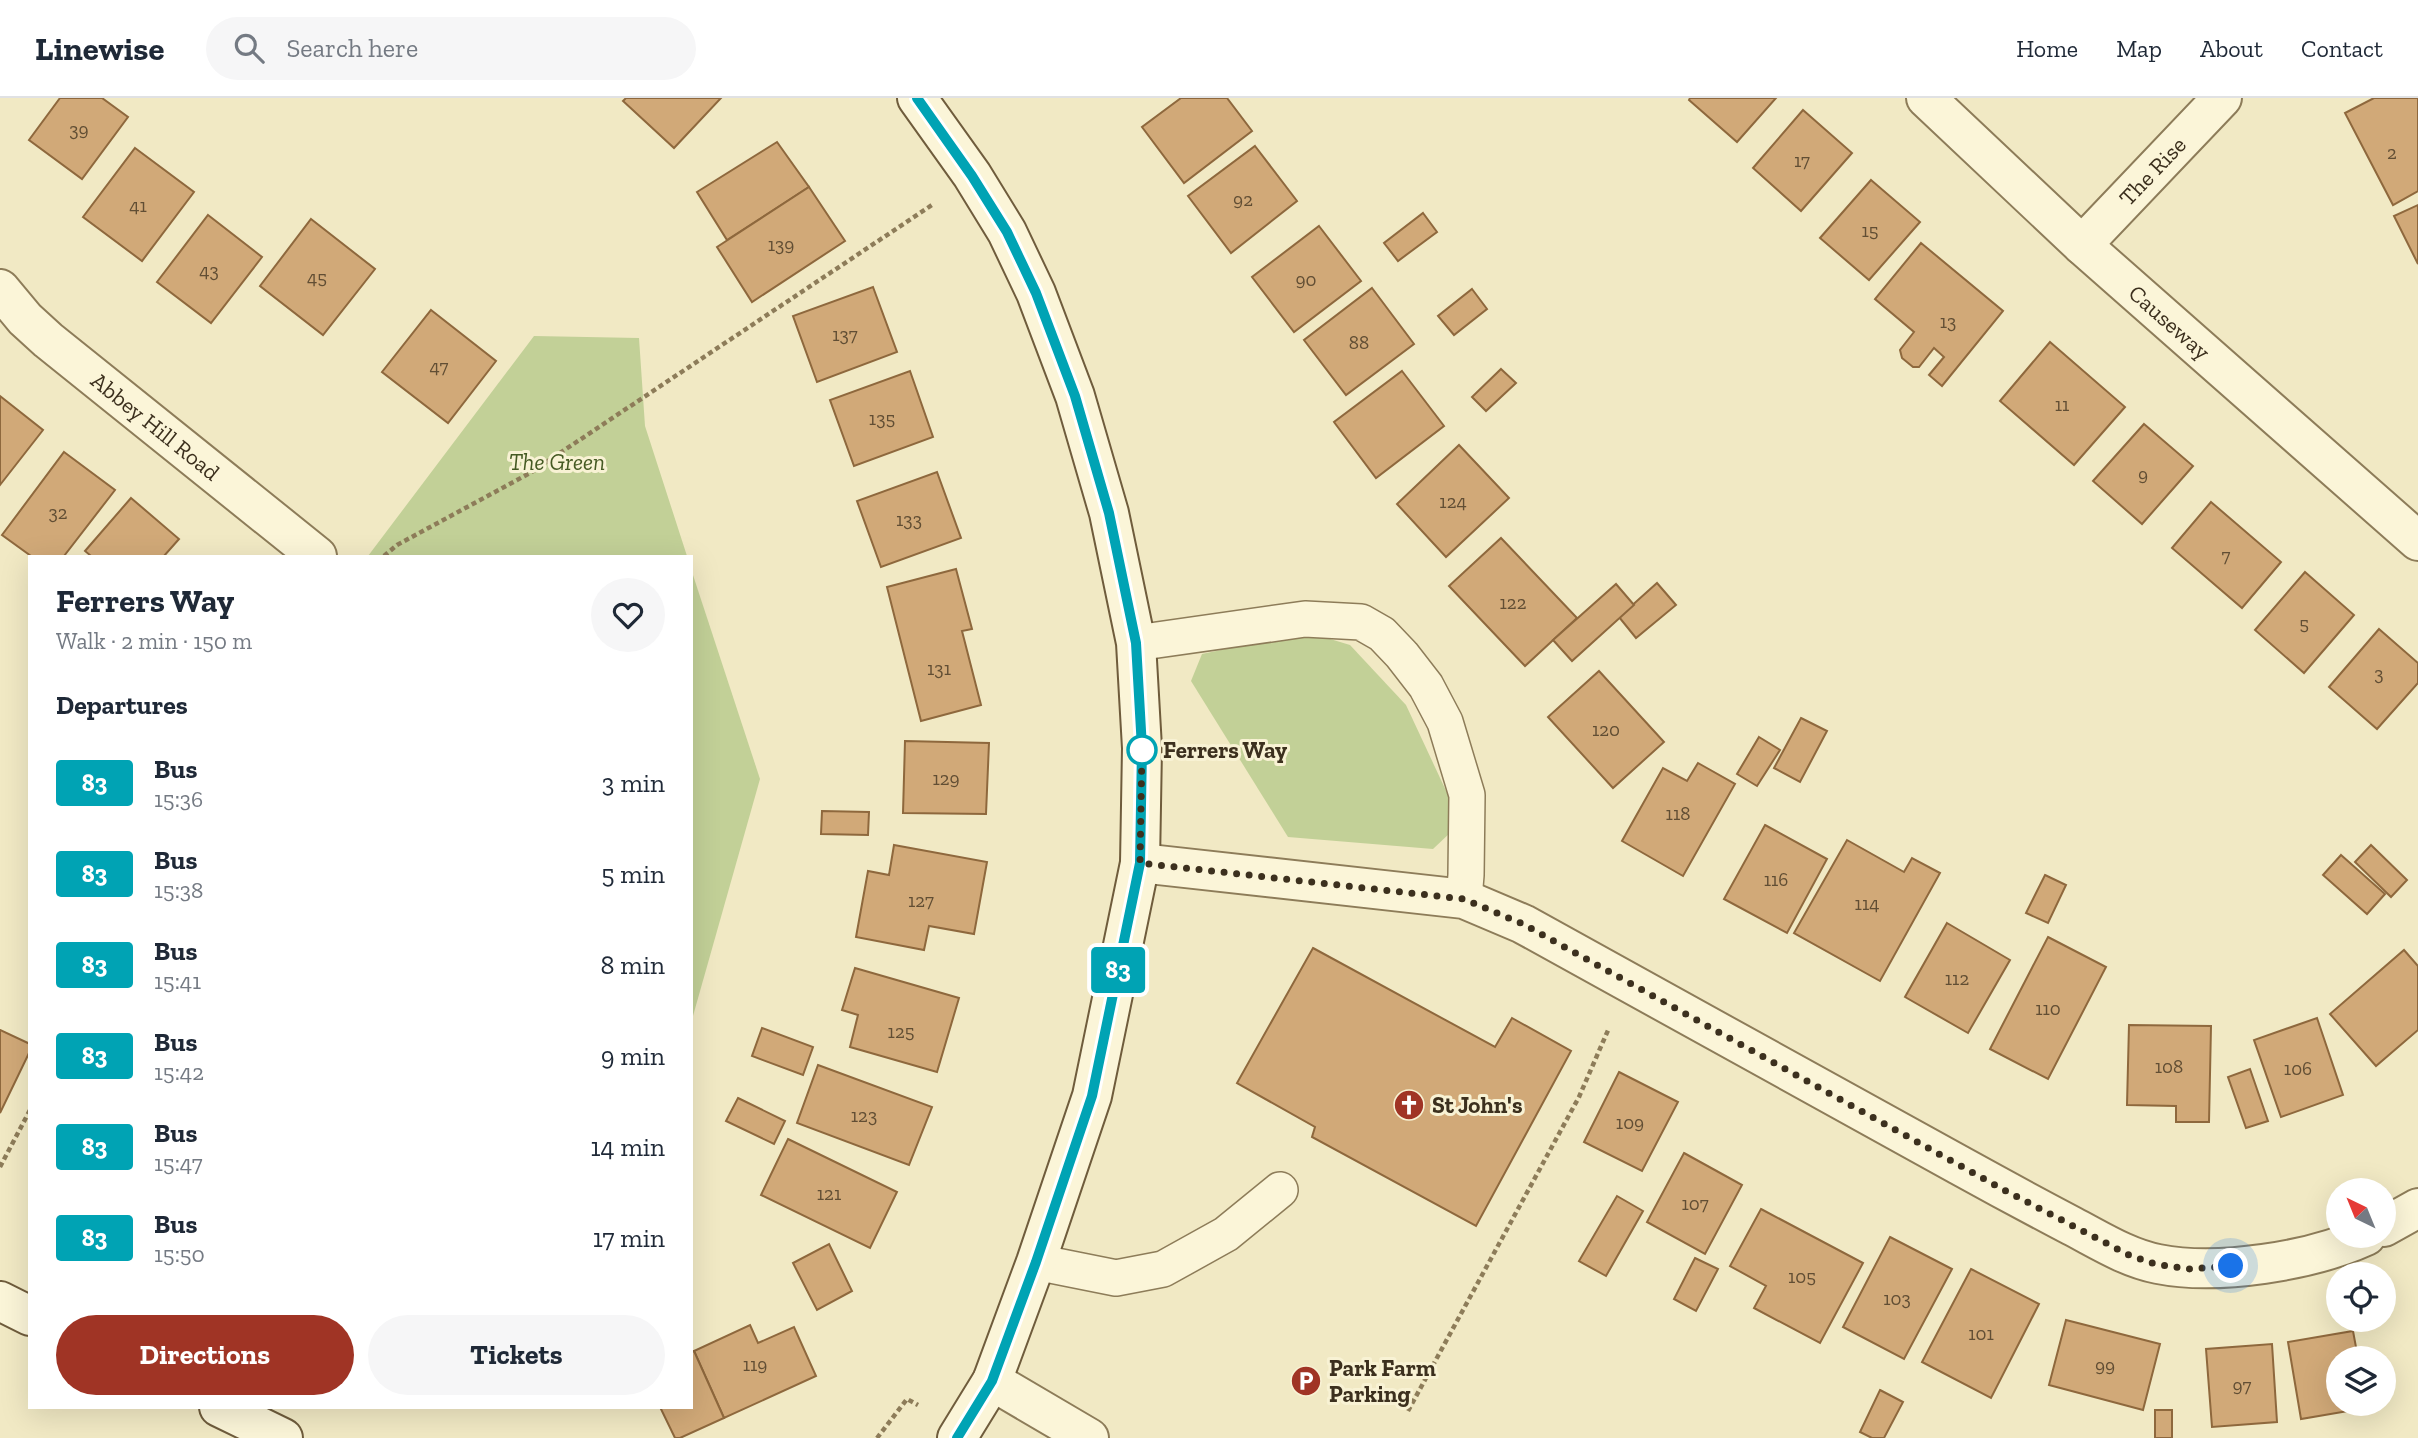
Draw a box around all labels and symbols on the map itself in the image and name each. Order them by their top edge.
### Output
house number: 39 [69,118,89,141]
street label: The Rise [2113,131,2192,211]
house number: 2 [2387,141,2397,164]
house number: 17 [1794,149,1810,172]
house number: 92 [1233,188,1253,211]
house number: 41 [129,194,147,217]
house number: 15 [1861,219,1879,242]
house number: 139 [768,233,794,256]
house number: 43 [199,259,219,282]
house number: 45 [307,266,327,289]
house number: 90 [1295,268,1317,291]
street label: Causeway [2123,279,2216,366]
house number: 13 [1940,310,1956,333]
house number: 137 [832,323,858,346]
house number: 88 [1349,331,1369,354]
house number: 47 [430,355,448,378]
street label: Abbey Hill Road [85,366,226,487]
house number: 11 [2055,393,2069,416]
house number: 135 [869,407,895,430]
park label: The Green [509,448,605,476]
house number: 9 [2138,463,2148,486]
house number: 124 [1439,490,1467,513]
house number: 32 [48,501,68,524]
house number: 133 [896,508,922,531]
house number: 7 [2222,544,2231,567]
house number: 122 [1500,591,1526,614]
house number: 5 [2299,612,2309,635]
house number: 131 [927,657,951,680]
house number: 3 [2374,662,2384,685]
house number: 120 [1592,718,1620,741]
marker: Ferrers Way [1127,735,1157,765]
place label: Ferrers Way [1163,736,1288,764]
house number: 129 [932,767,960,790]
house number: 118 [1666,802,1690,825]
house number: 116 [1764,868,1788,891]
house number: 127 [908,889,934,912]
house number: 114 [1855,892,1879,915]
line badge: 83 [1086,947,1150,993]
house number: 112 [1945,967,1969,990]
house number: 110 [2035,997,2061,1020]
house number: 125 [888,1020,914,1043]
house number: 108 [2155,1055,2183,1078]
house number: 106 [2284,1057,2312,1080]
church icon: St John's [1392,1088,1426,1122]
place label: St John's [1432,1091,1522,1119]
house number: 123 [851,1104,877,1127]
house number: 109 [1616,1111,1644,1134]
north arrow [2326,1178,2396,1248]
house number: 121 [817,1182,841,1205]
house number: 107 [1681,1192,1709,1215]
your location [2213,1248,2248,1283]
house number: 105 [1788,1265,1816,1288]
house number: 103 [1883,1287,1911,1310]
house number: 101 [1968,1322,1994,1345]
house number: 119 [743,1353,767,1376]
place label: Park Farm Parking [1329,1354,1436,1408]
house number: 99 [2095,1354,2115,1377]
parking icon: Park Farm Parking [1289,1364,1323,1398]
house number: 97 [2232,1374,2252,1397]

